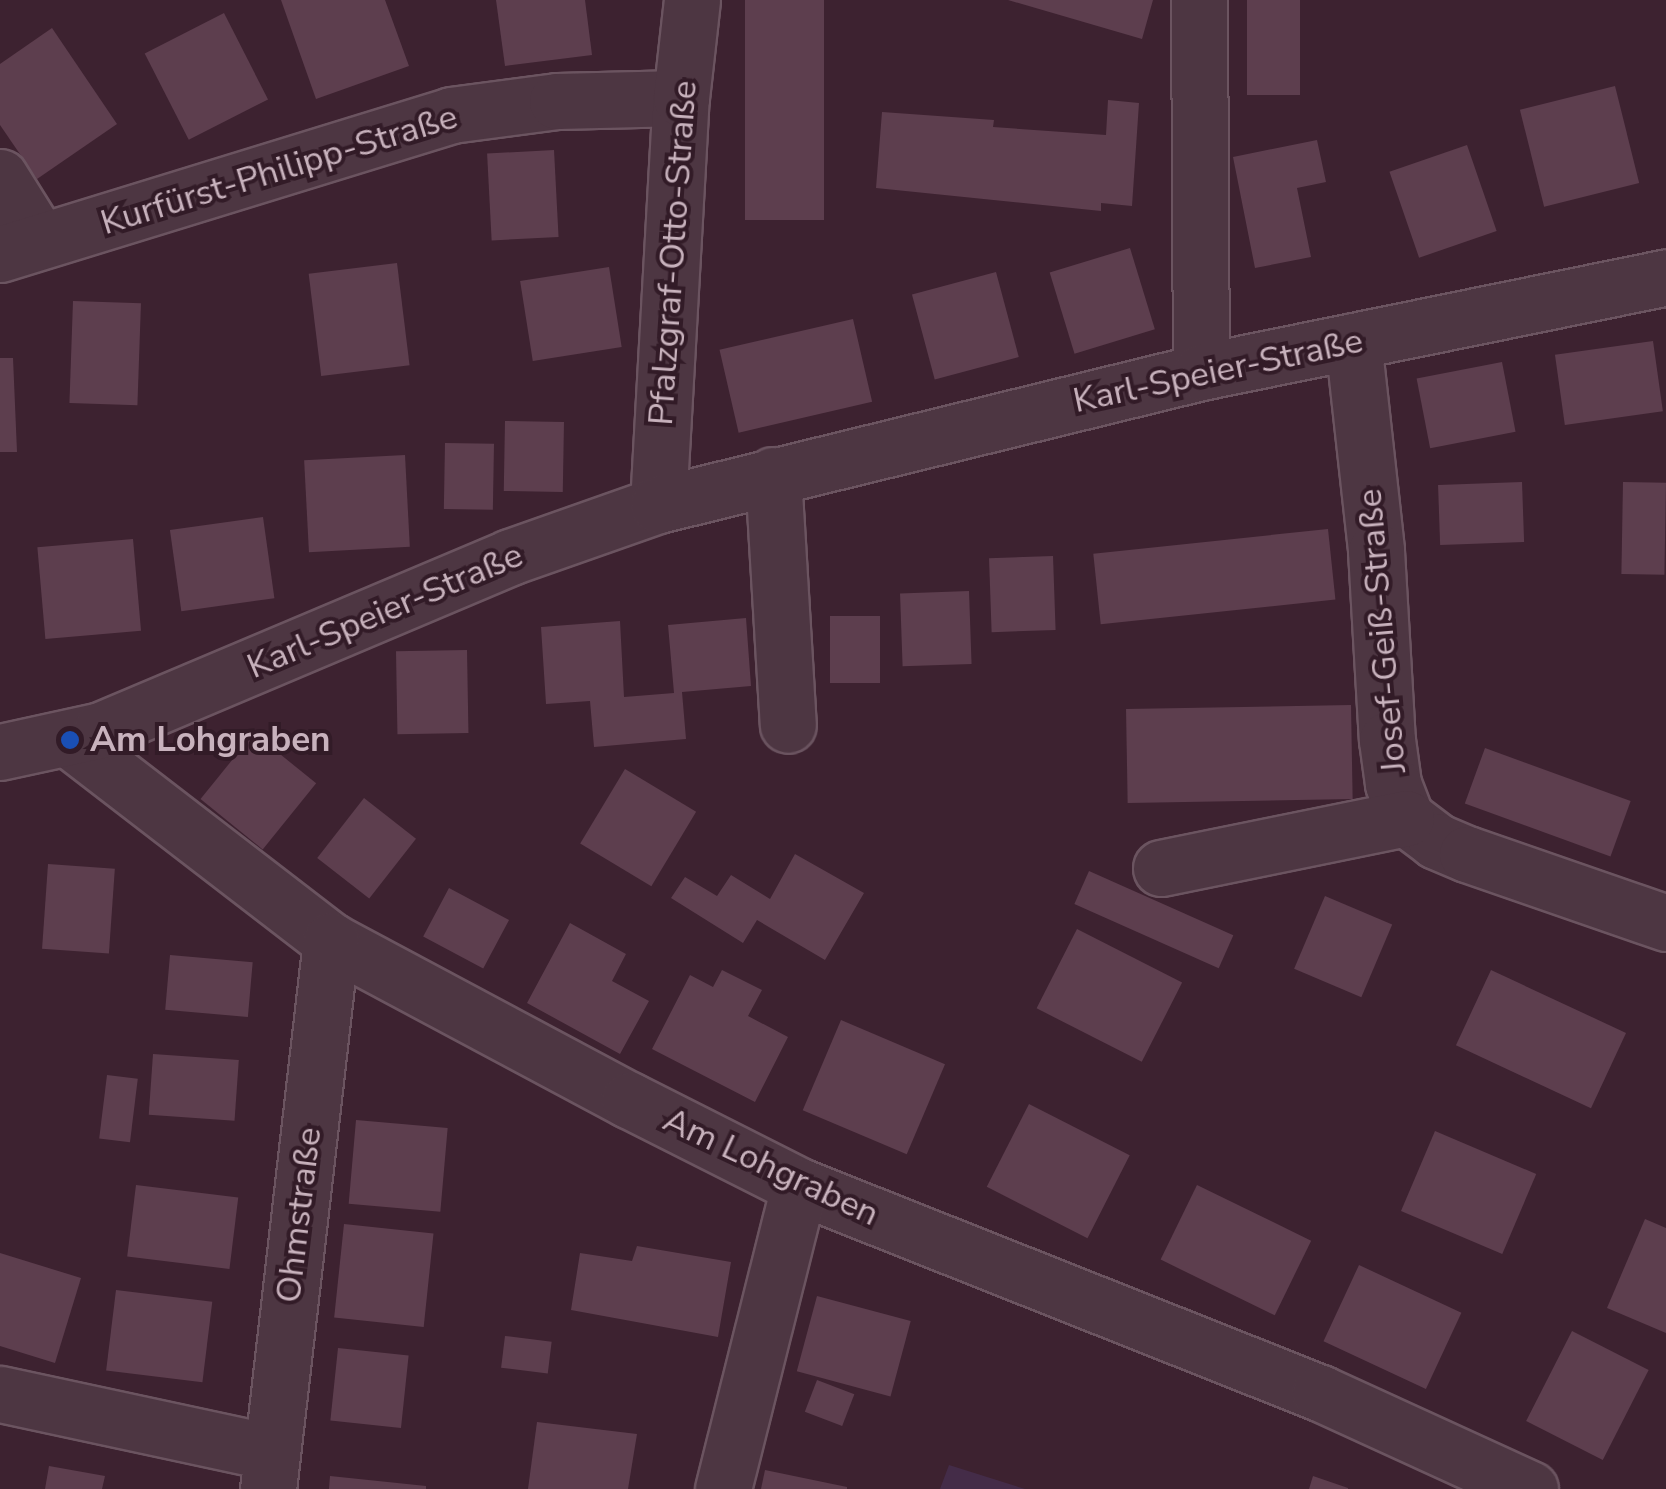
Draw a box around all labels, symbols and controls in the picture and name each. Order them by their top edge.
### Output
street label: Pfalzgraf-Otto-Straße [640,79,706,427]
street label: Kurfürst-Philipp-Straße [96,96,462,244]
street label: Karl-Speier-Straße [1069,320,1367,422]
street label: Josef-Geiß-Straße [1349,487,1415,775]
street label: Karl-Speier-Straße [241,534,529,688]
place label: Am Lohgraben [90,719,331,761]
marker: Am Lohgraben [59,729,81,751]
street label: Am Lohgraben [657,1099,885,1235]
street label: Ohmstraße [267,1125,331,1305]

